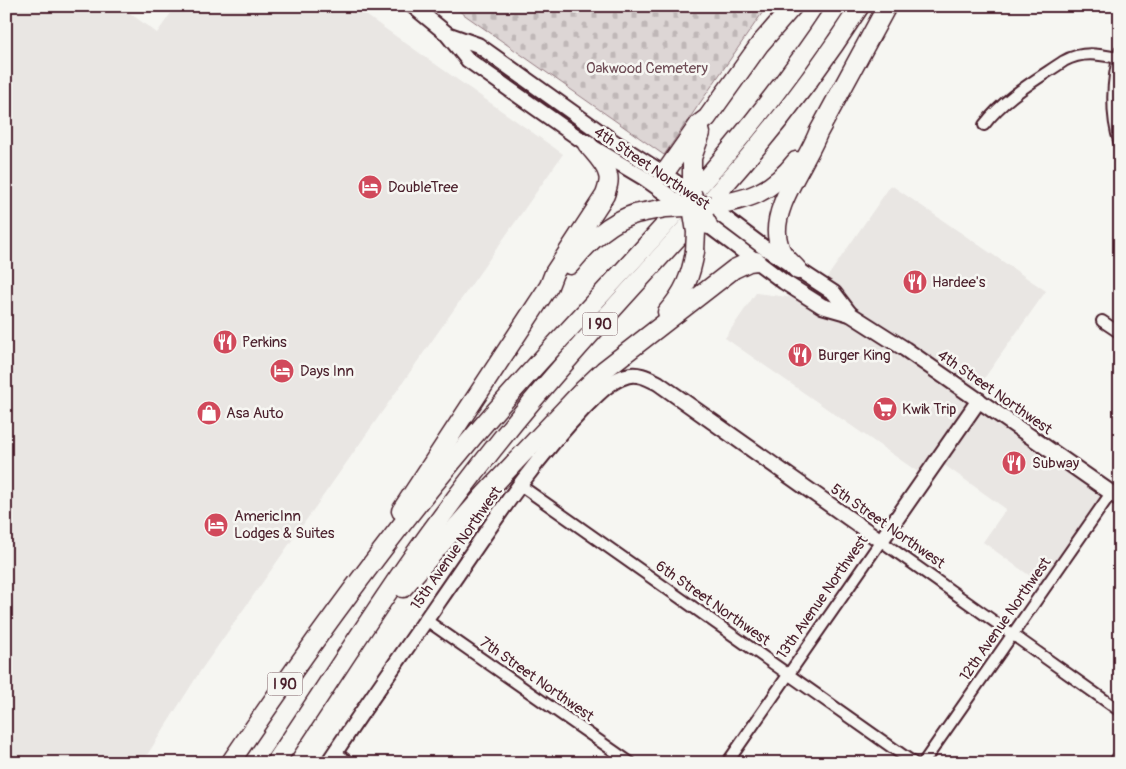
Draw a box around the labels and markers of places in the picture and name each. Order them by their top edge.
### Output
hotel icon: DoubleTree [357,174,383,200]
place label: DoubleTree [388,178,459,197]
restaurant icon: Hardee's [902,269,928,295]
place label: Hardee's [932,273,986,292]
restaurant icon: Perkins [212,329,238,355]
place label: Perkins [242,333,287,352]
restaurant icon: Burger King [787,342,813,368]
place label: Burger King [818,346,891,365]
hotel icon: Days Inn [269,358,295,384]
place label: Days Inn [300,362,354,381]
supermarket icon: Kwik Trip [872,396,898,422]
shop icon: Asa Auto [196,400,222,426]
place label: Kwik Trip [902,400,956,419]
place label: Asa Auto [226,404,283,423]
restaurant icon: Subway [1001,450,1027,476]
place label: Subway [1032,454,1080,473]
place label: AmericInn Lodges & Suites [234,507,335,543]
hotel icon: AmericInn Lodges & Suites [203,512,229,538]

